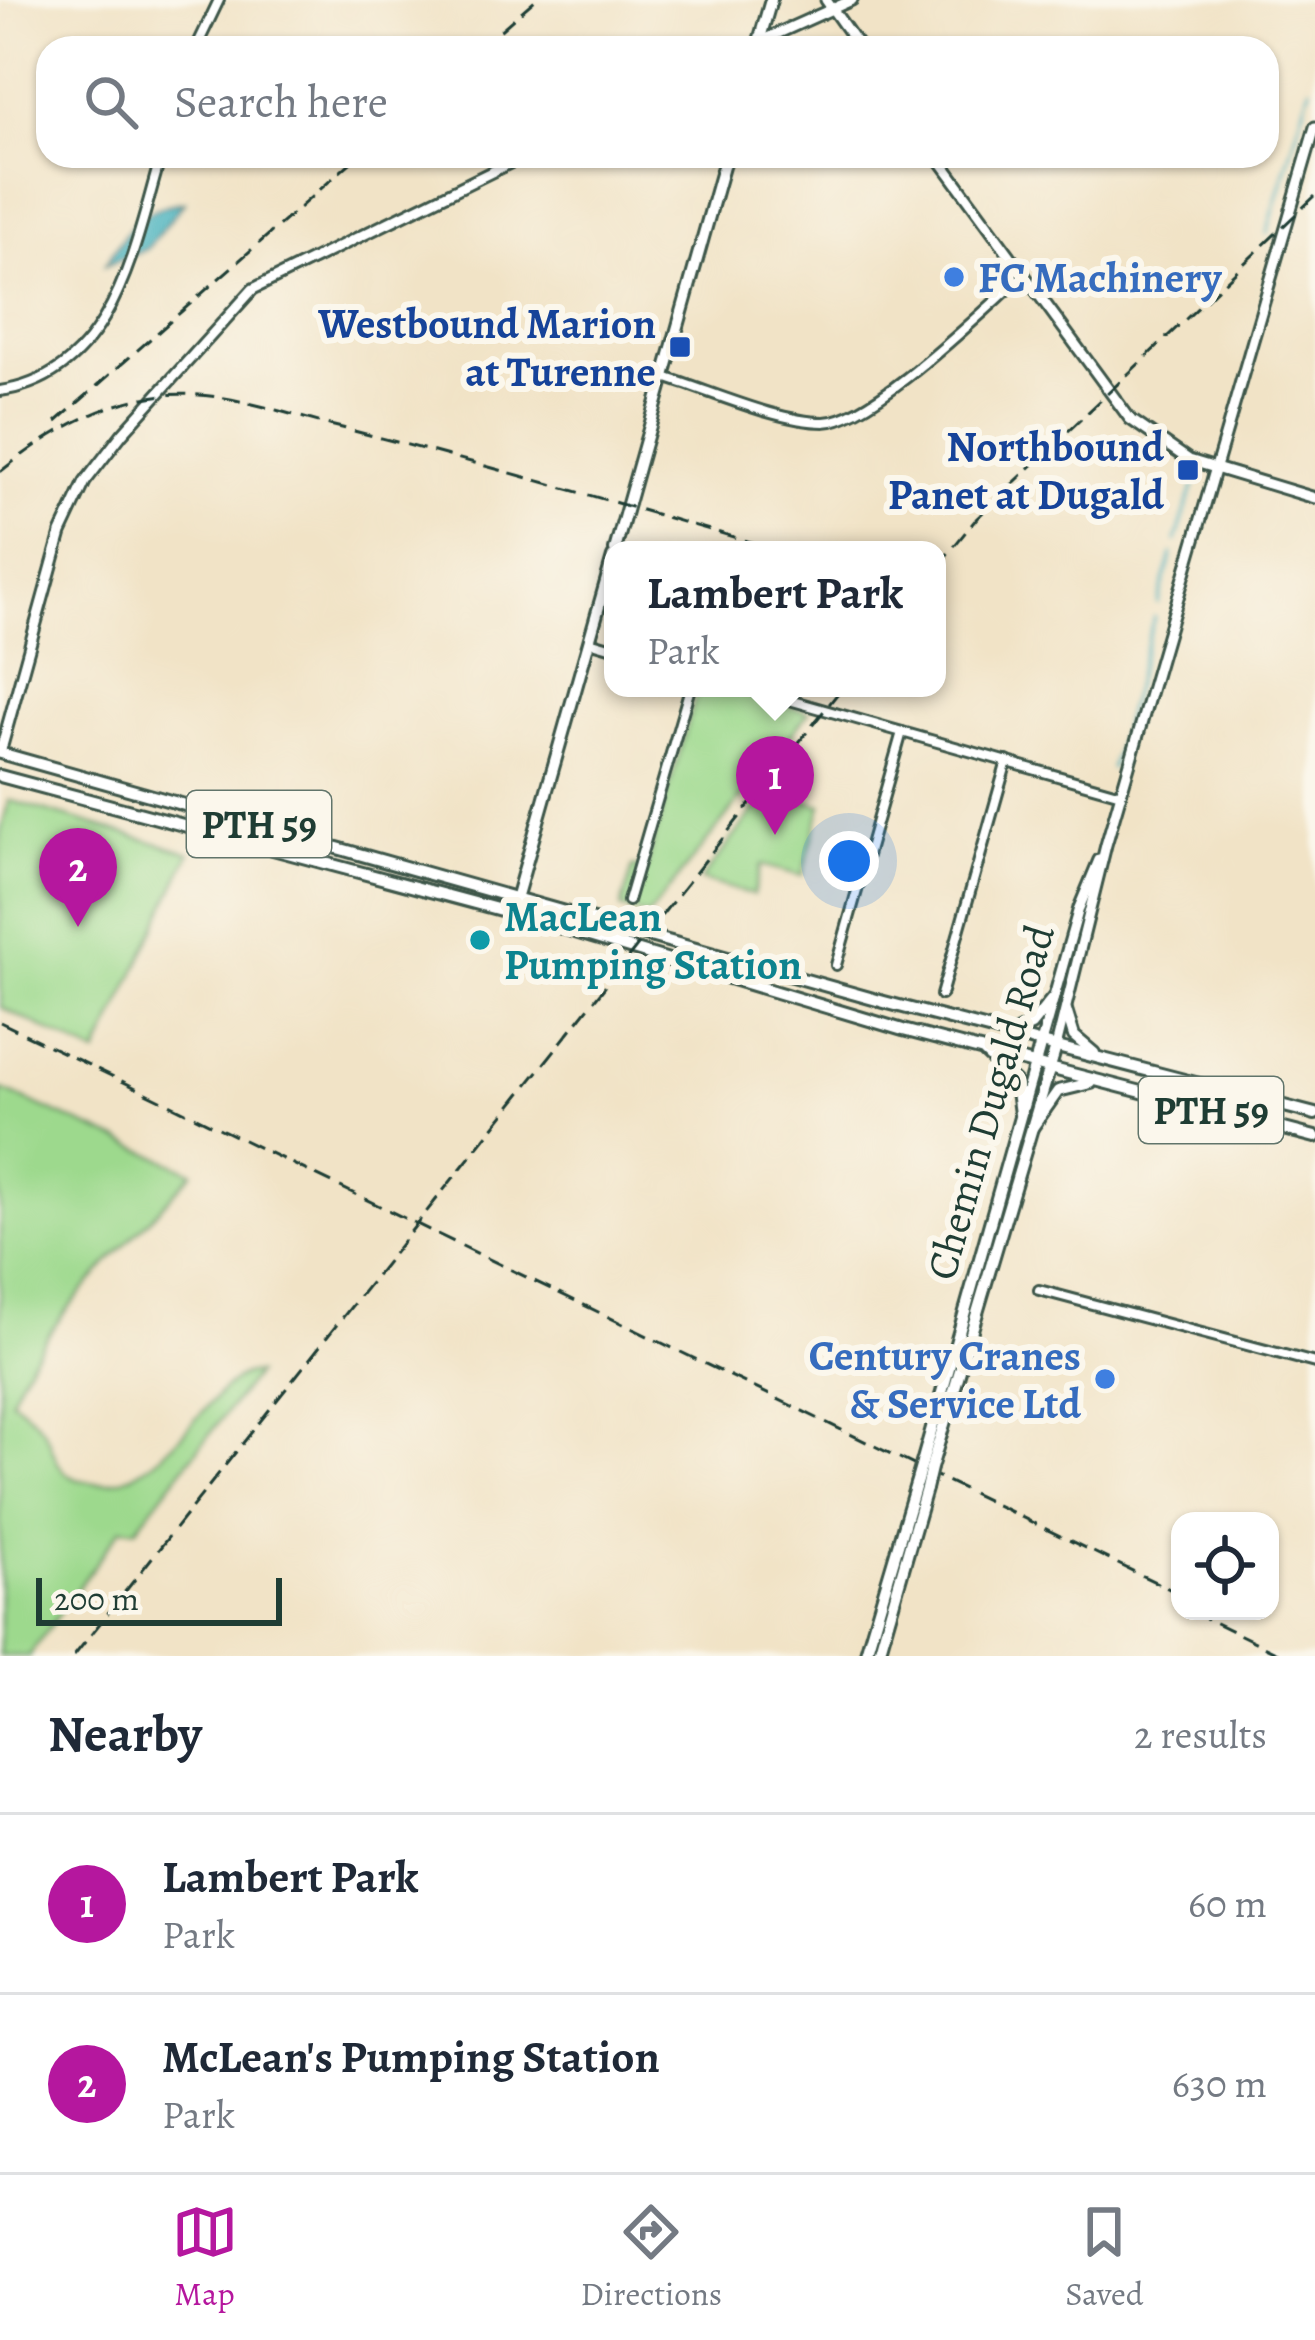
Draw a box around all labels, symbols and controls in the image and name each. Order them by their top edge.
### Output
search box [36,36,1279,168]
icon: search [78,69,144,135]
text: Search here [174,71,388,133]
place label: FC Machinery [978,249,1223,306]
marker: FC Machinery [941,264,967,290]
place label: Westbound Marion at Turenne [317,295,656,400]
marker: Westbound Marion at Turenne [667,334,693,360]
place label: Northbound Panet at Dugald [888,418,1164,523]
marker: Northbound Panet at Dugald [1175,457,1201,483]
popup [604,541,946,697]
text: Lambert Park [647,562,903,624]
text: Park [647,624,720,677]
pin: 1 [736,736,814,835]
road number: PTH 59 [187,791,331,857]
pin: 2 [39,828,117,927]
your location [819,831,879,891]
place label: MacLean Pumping Station [504,888,802,993]
street label: Chemin Dugald Road [912,918,1068,1286]
marker: MacLean Pumping Station [467,927,493,953]
road number: PTH 59 [1139,1077,1283,1143]
place label: Century Cranes & Service Ltd [809,1327,1081,1432]
marker: Century Cranes & Service Ltd [1092,1366,1118,1392]
map controls [1171,1512,1279,1620]
button: locate [1171,1512,1279,1620]
scale bar [36,1572,282,1625]
text: 200 m [54,1576,139,1621]
text: Nearby [48,1699,202,1769]
text: 2 results [1134,1708,1267,1761]
text: Lambert Park [162,1846,419,1908]
text: 1 [80,1877,94,1930]
text: 60 m [1188,1877,1267,1930]
text: Park [162,1908,235,1961]
text: McLean's Pumping Station [162,2026,660,2088]
text: 2 [78,2057,96,2110]
text: 630 m [1172,2057,1267,2110]
text: Park [162,2088,235,2141]
tab: Map [172,2199,238,2316]
tab: Directions [581,2199,722,2316]
tab: Saved [1065,2199,1143,2316]

